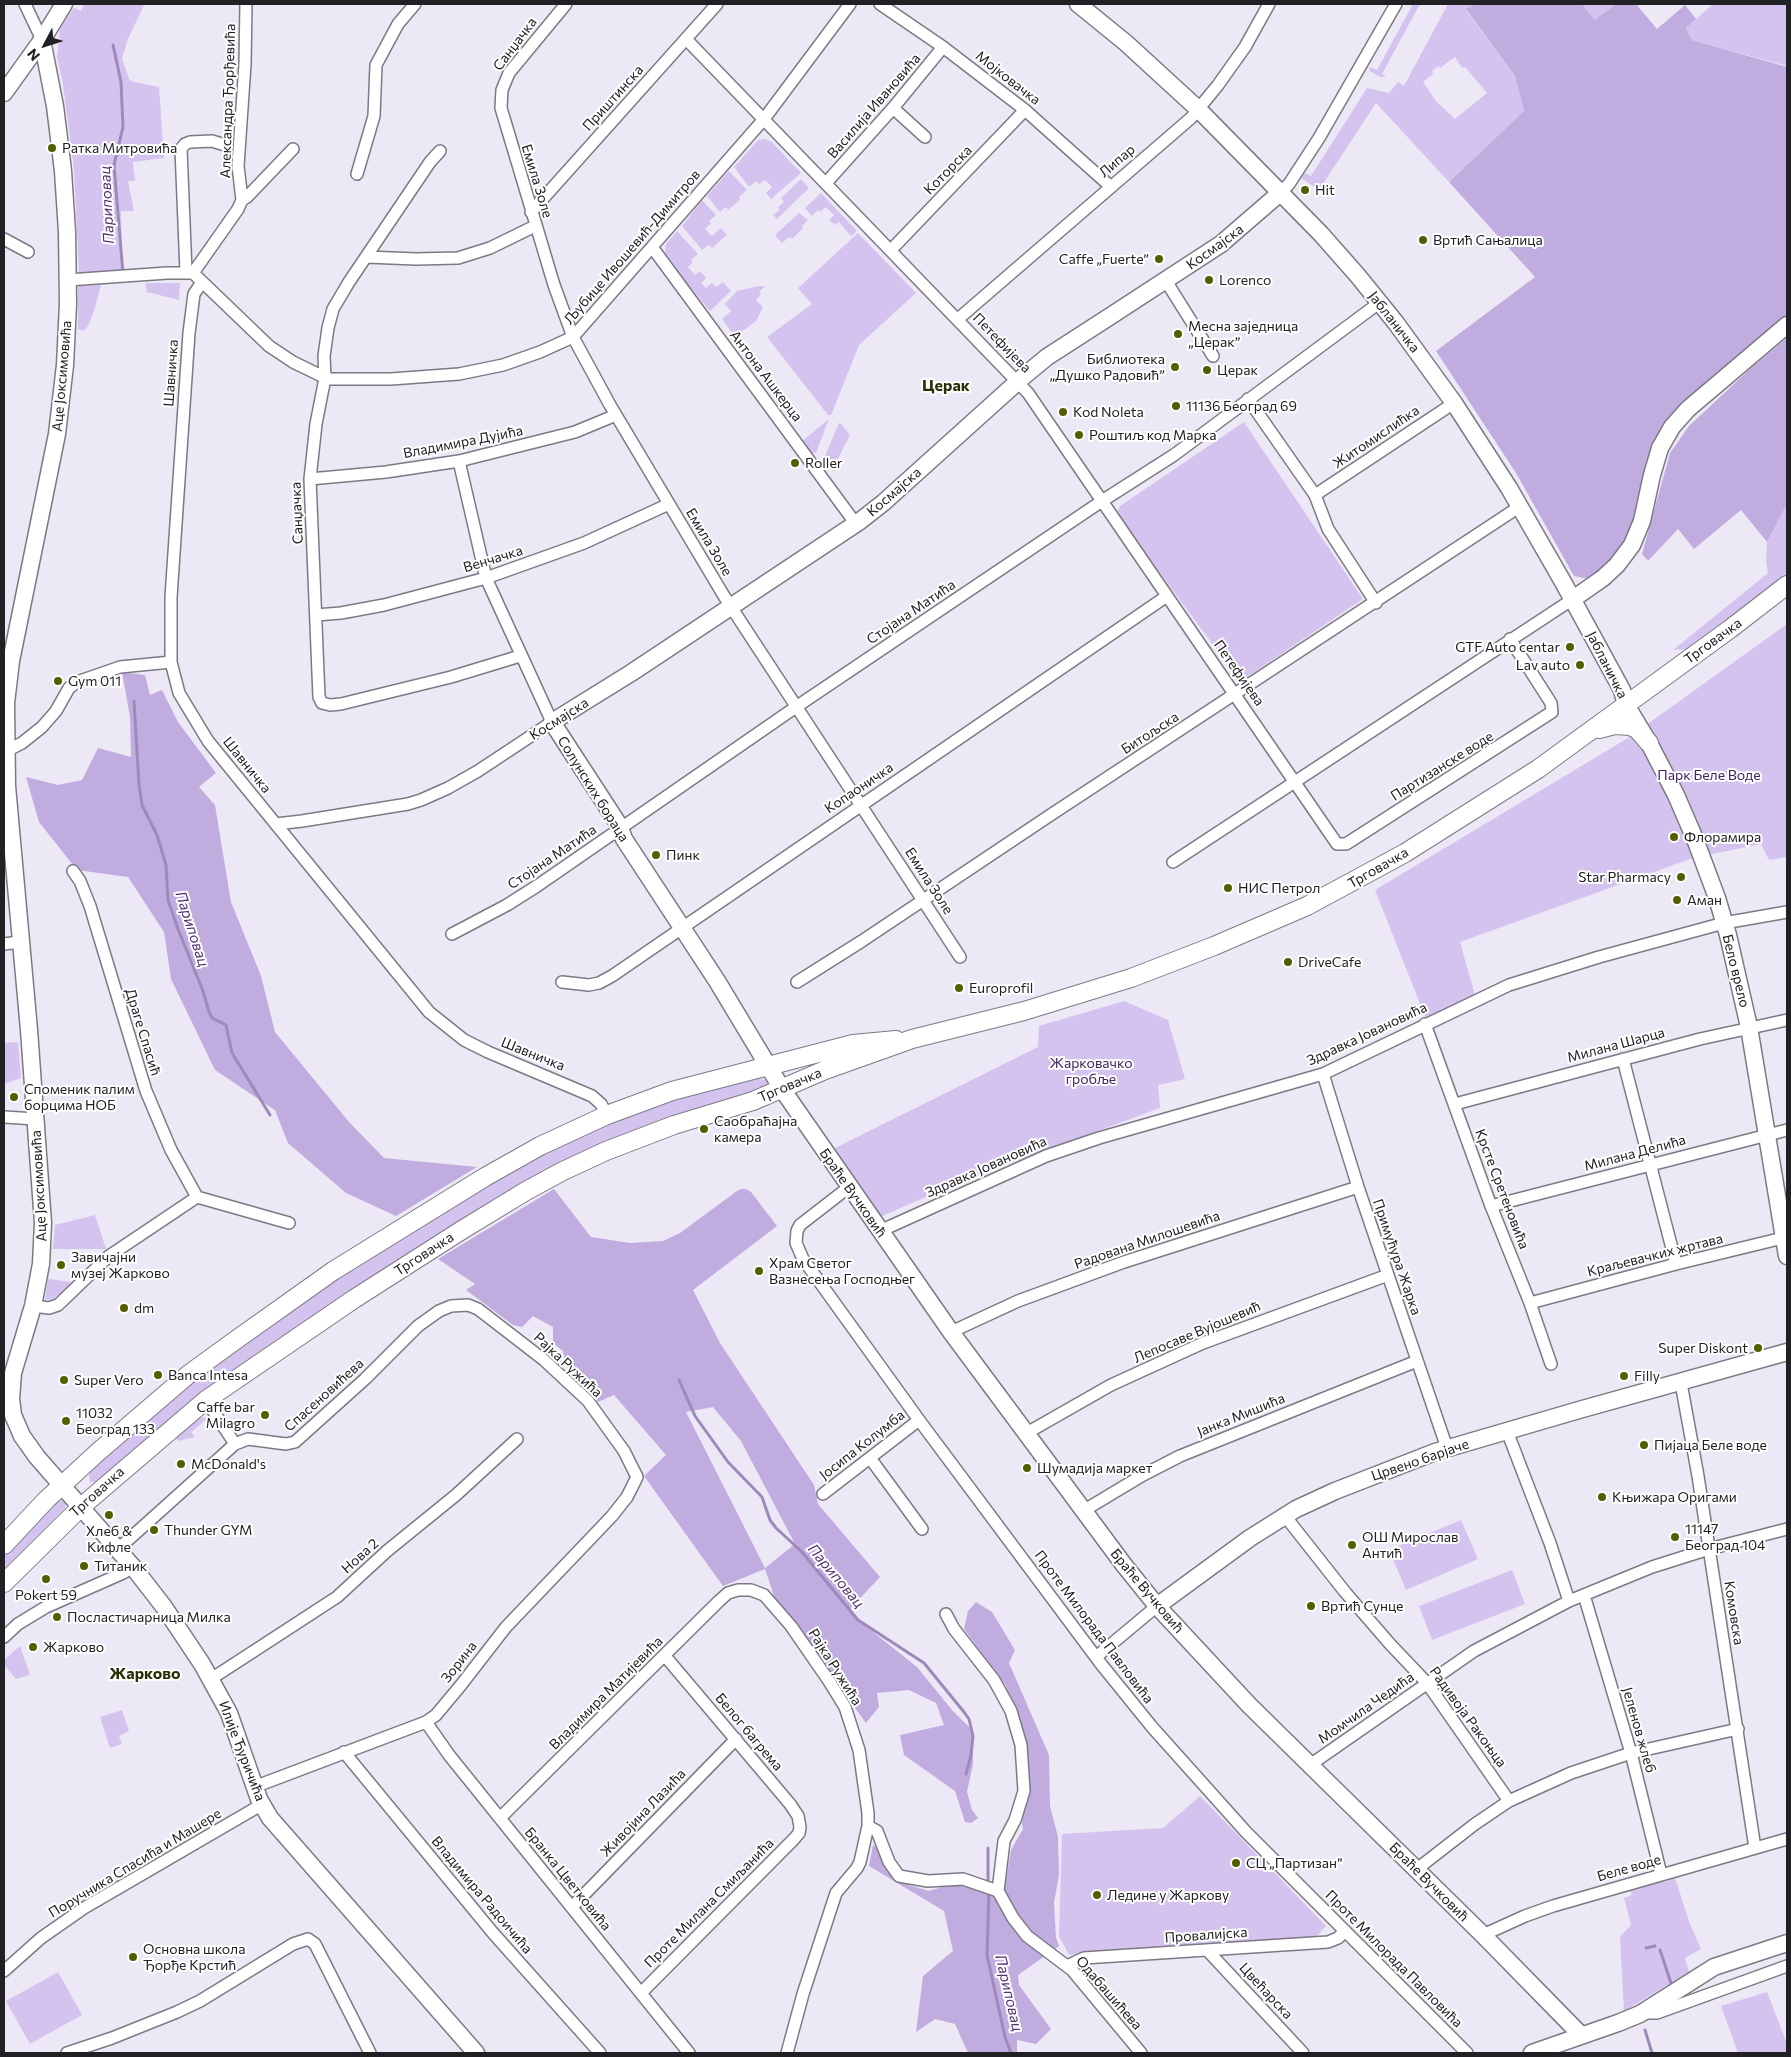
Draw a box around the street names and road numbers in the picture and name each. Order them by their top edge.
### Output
street label: Санџачка [490,14,540,74]
street label: Александра Ђорђевића [217,23,239,179]
street label: Мојковачка [972,47,1044,109]
street label: Василија Ивановића [824,50,924,162]
street label: Приштинска [579,62,647,134]
street label: Липар [1096,141,1138,181]
street label: Емила Золе [518,142,556,220]
street label: Которска [920,142,976,198]
street label: Љубице Ивошевић-Димитров [560,166,704,328]
street label: Космајска [1183,221,1247,273]
street label: Јабланичка [1365,288,1423,356]
street label: Петефијева [969,310,1035,376]
street label: Аце Јоксимовића [49,320,75,432]
street label: Антона Ашкерца [726,327,806,425]
street label: Шавничка [160,339,182,407]
street label: Житомислићка [1329,402,1423,472]
street label: Владимира Дујића [402,422,524,462]
street label: Космајска [863,464,925,520]
street label: Санџачка [288,482,306,544]
street label: Емила Золе [682,505,736,579]
street label: Венчачка [461,542,525,576]
street label: Стојана Матића [863,576,959,648]
street label: Трговачка [1681,614,1745,668]
street label: Јабланичка [1583,629,1631,701]
street label: Петефијева [1210,637,1268,709]
street label: Космајска [526,694,592,744]
street label: Битољска [1118,708,1182,758]
street label: Партизанске воде [1388,728,1496,804]
street label: Шавничка [219,733,275,797]
street label: Солунских бораца [554,733,632,845]
street label: Копаоничка [822,759,896,817]
street label: Стојана Матића [504,821,600,893]
street label: Трговачка [1345,844,1411,892]
street label: Емила Золе [901,845,957,917]
street label: Бело врело [1719,933,1753,1009]
street label: Драге Спасић [122,986,164,1078]
street label: Здравка Јовановића [1304,999,1430,1069]
street label: Милана Шарца [1565,1024,1667,1066]
street label: Шавничка [499,1034,567,1074]
street label: Трговачка [756,1064,824,1106]
street label: Крсте Сретеновића [1471,1127,1533,1251]
street label: Аце Јоксимовића [28,1130,50,1242]
street label: Милана Делића [1582,1131,1688,1175]
street label: Здравка Јовановића [923,1133,1049,1201]
street label: Браће Вучковић [816,1145,890,1241]
street label: Примућура Жарка [1369,1197,1425,1317]
street label: Радована Милошевића [1072,1207,1222,1273]
street label: Трговачка [391,1229,457,1279]
street label: Краљевачких жртава [1585,1230,1725,1280]
street label: Лепосаве Вујошевић [1131,1298,1263,1366]
street label: Рајка Ружића [530,1329,606,1401]
street label: Спасеновићева [281,1355,367,1435]
street label: Јанка Мишића [1195,1390,1287,1440]
street label: Јосипа Колумба [816,1407,908,1483]
street label: Црвено барјаче [1369,1435,1471,1485]
street label: Трговачка [66,1463,128,1521]
street label: Нова 2 [338,1535,382,1577]
street label: Браће Вучковић [1107,1545,1187,1637]
street label: Проте Милорада Павловића [1031,1547,1157,1707]
street label: Комовска [1721,1580,1747,1646]
street label: Рајка Ружића [805,1625,865,1709]
street label: Владимира Матијевића [546,1633,666,1753]
street label: Зорина [438,1638,480,1686]
street label: Радивоја Ракоњца [1426,1663,1510,1771]
street label: Момчила Чедића [1315,1669,1417,1747]
street label: Јеленов жлеб [1619,1685,1659,1775]
street label: Белог багрема [712,1690,786,1774]
street label: Илије Ђуричића [215,1699,269,1803]
street label: Живојина Лазића [597,1766,689,1860]
street label: Поручника Спасића и Машере [46,1805,224,1921]
street label: Бранка Цветковића [521,1824,615,1934]
street label: Владимира Радоичића [428,1833,536,1957]
street label: Проте Милана Смиљанића [641,1835,777,1971]
street label: Браће Вучковић [1386,1839,1472,1925]
street label: Беле воде [1595,1851,1663,1885]
street label: Проте Милорада Павловића [1322,1887,1466,2031]
street label: Провалијска [1164,1924,1248,1946]
street label: Одабашићева [1072,1953,1146,2033]
street label: Цвећарска [1236,1959,1296,2023]

